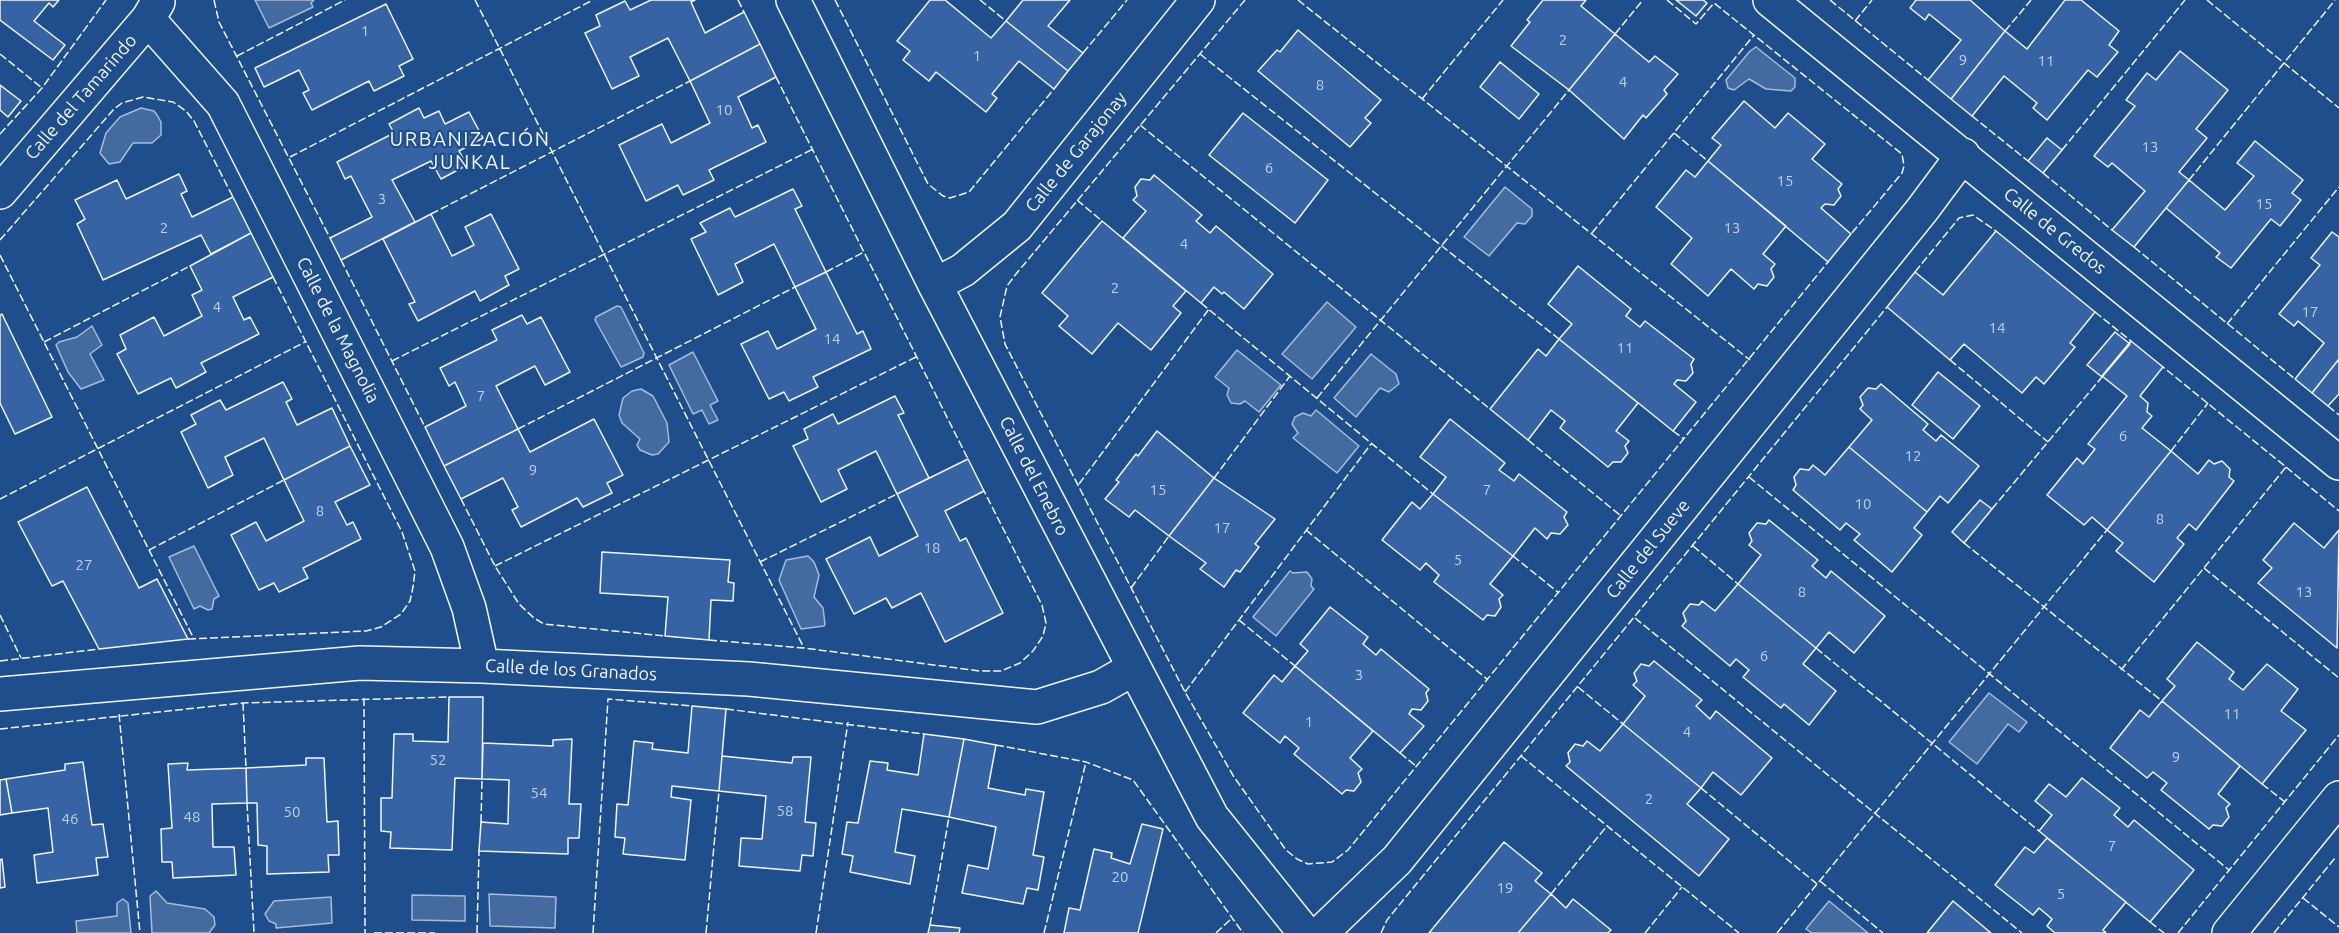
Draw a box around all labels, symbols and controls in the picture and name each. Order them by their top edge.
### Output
house number: 1 [361,22,369,40]
street label: Calle del Tamarindo [21,30,141,164]
house number: 2 [1559,31,1567,49]
house number: 1 [973,47,981,65]
house number: 9 [1959,51,1967,69]
house number: 11 [2038,52,2054,70]
house number: 4 [1619,73,1627,91]
house number: 8 [1316,76,1324,94]
street label: Calle de Garajonay [1021,87,1131,217]
house number: 10 [716,101,732,119]
district label: URBANIZACIÓN JUNKAL [390,127,550,174]
house number: 13 [2142,138,2158,156]
house number: 6 [1265,159,1273,177]
house number: 15 [1777,172,1793,190]
street label: Calle de Gredos [1999,183,2111,279]
house number: 3 [378,190,386,208]
house number: 15 [2256,195,2272,213]
house number: 2 [160,219,168,237]
house number: 13 [1724,219,1740,237]
house number: 4 [1180,235,1188,253]
street label: Calle de la Magnolia [292,253,384,407]
house number: 2 [1111,279,1119,297]
house number: 4 [213,298,221,316]
house number: 17 [2302,303,2318,321]
house number: 14 [1989,319,2005,337]
house number: 14 [824,330,840,348]
house number: 11 [1617,339,1633,357]
house number: 7 [477,387,485,405]
street label: Calle del Enebro [995,413,1073,539]
house number: 6 [2119,427,2127,445]
house number: 12 [1905,447,1921,465]
house number: 9 [529,461,537,479]
house number: 15 [1150,481,1166,499]
house number: 7 [1483,481,1491,499]
street label: Calle del Sueve [1601,495,1695,603]
house number: 10 [1855,495,1871,513]
house number: 8 [316,502,324,520]
house number: 8 [2156,510,2164,528]
house number: 17 [1214,519,1230,537]
house number: 18 [924,539,940,557]
house number: 5 [1454,551,1462,569]
house number: 27 [76,556,92,574]
house number: 8 [1798,583,1806,601]
house number: 13 [2296,583,2312,601]
house number: 6 [1760,647,1768,665]
street label: Calle de los Granados [485,655,657,685]
house number: 3 [1355,666,1363,684]
house number: 11 [2224,705,2240,723]
house number: 1 [1305,713,1313,731]
house number: 4 [1683,723,1691,741]
house number: 9 [2172,748,2180,766]
house number: 52 [430,751,446,769]
house number: 54 [531,784,547,802]
house number: 2 [1645,790,1653,808]
house number: 58 [777,802,793,820]
house number: 50 [284,803,300,821]
house number: 48 [184,808,200,826]
house number: 46 [62,810,78,828]
house number: 7 [2108,837,2116,855]
house number: 20 [1112,868,1128,886]
house number: 19 [1497,879,1513,897]
house number: 5 [2057,885,2065,903]

